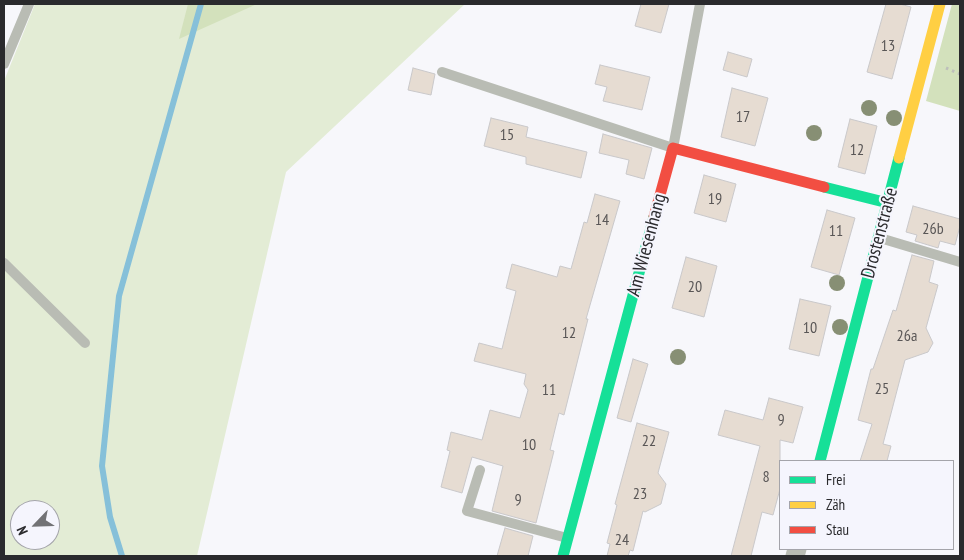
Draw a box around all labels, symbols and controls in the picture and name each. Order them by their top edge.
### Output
house number: 13 [881,36,895,56]
house number: 17 [736,107,750,127]
house number: 15 [500,125,514,145]
house number: 12 [850,140,864,160]
street label: Drostenstraße [857,185,903,281]
house number: 19 [708,189,722,209]
street label: Am Wiesenhang [622,191,672,299]
house number: 14 [595,210,609,230]
house number: 26b [922,219,944,239]
house number: 11 [829,221,843,241]
house number: 20 [688,277,702,297]
house number: 10 [803,318,817,338]
house number: 12 [562,323,576,343]
house number: 26a [897,326,917,346]
house number: 25 [875,379,889,399]
house number: 11 [542,380,556,400]
house number: 9 [777,410,785,430]
house number: 22 [642,431,656,451]
house number: 10 [522,435,536,455]
legend [779,460,954,550]
house number: 8 [762,467,770,487]
text: Frei [826,470,846,489]
house number: 23 [633,484,647,504]
house number: 9 [514,490,522,510]
text: Zäh [826,495,845,514]
north arrow [10,500,60,550]
text: Stau [826,520,849,539]
text: N [12,524,32,538]
house number: 24 [615,530,629,550]

